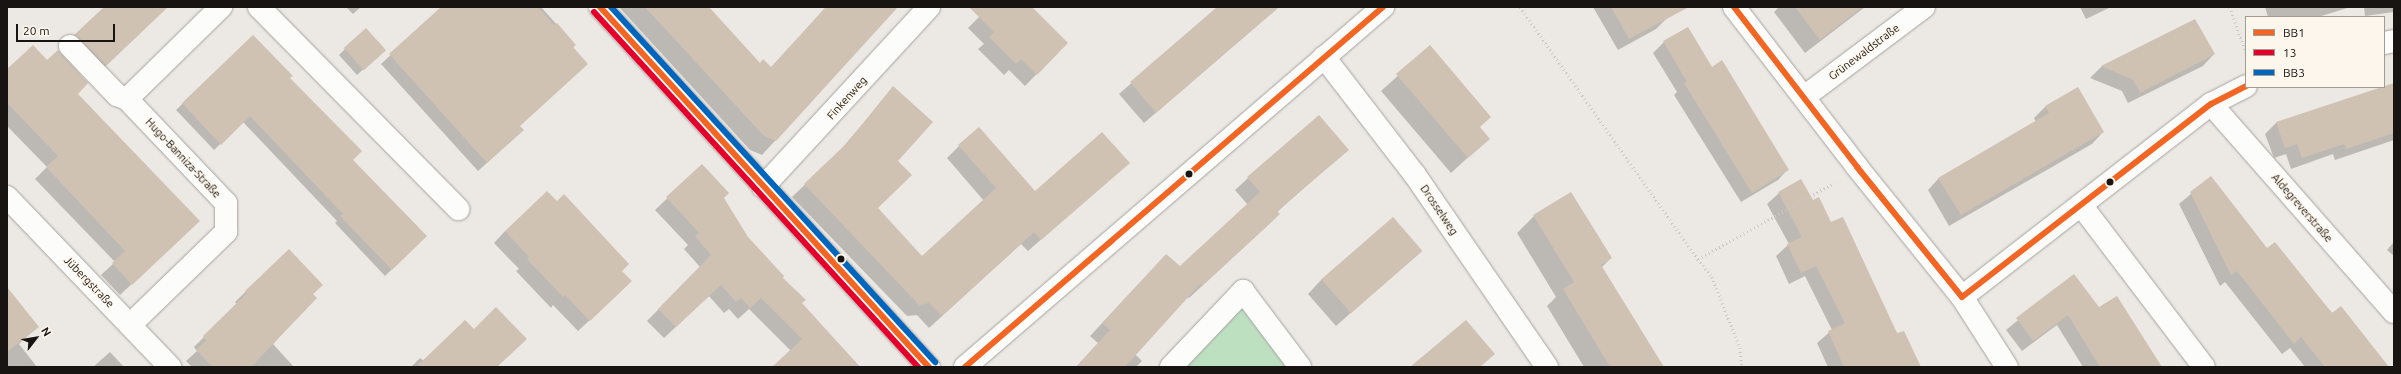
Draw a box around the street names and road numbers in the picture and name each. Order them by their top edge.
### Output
street label: Grünewaldstraße [1826,21,1902,83]
street label: Finkenweg [824,74,870,122]
street label: Hugo-Banniza-Straße [143,115,223,201]
street label: Aldegreverstraße [2269,171,2335,245]
street label: Drosselweg [1417,182,1461,238]
street label: Jübergstraße [61,254,117,310]

